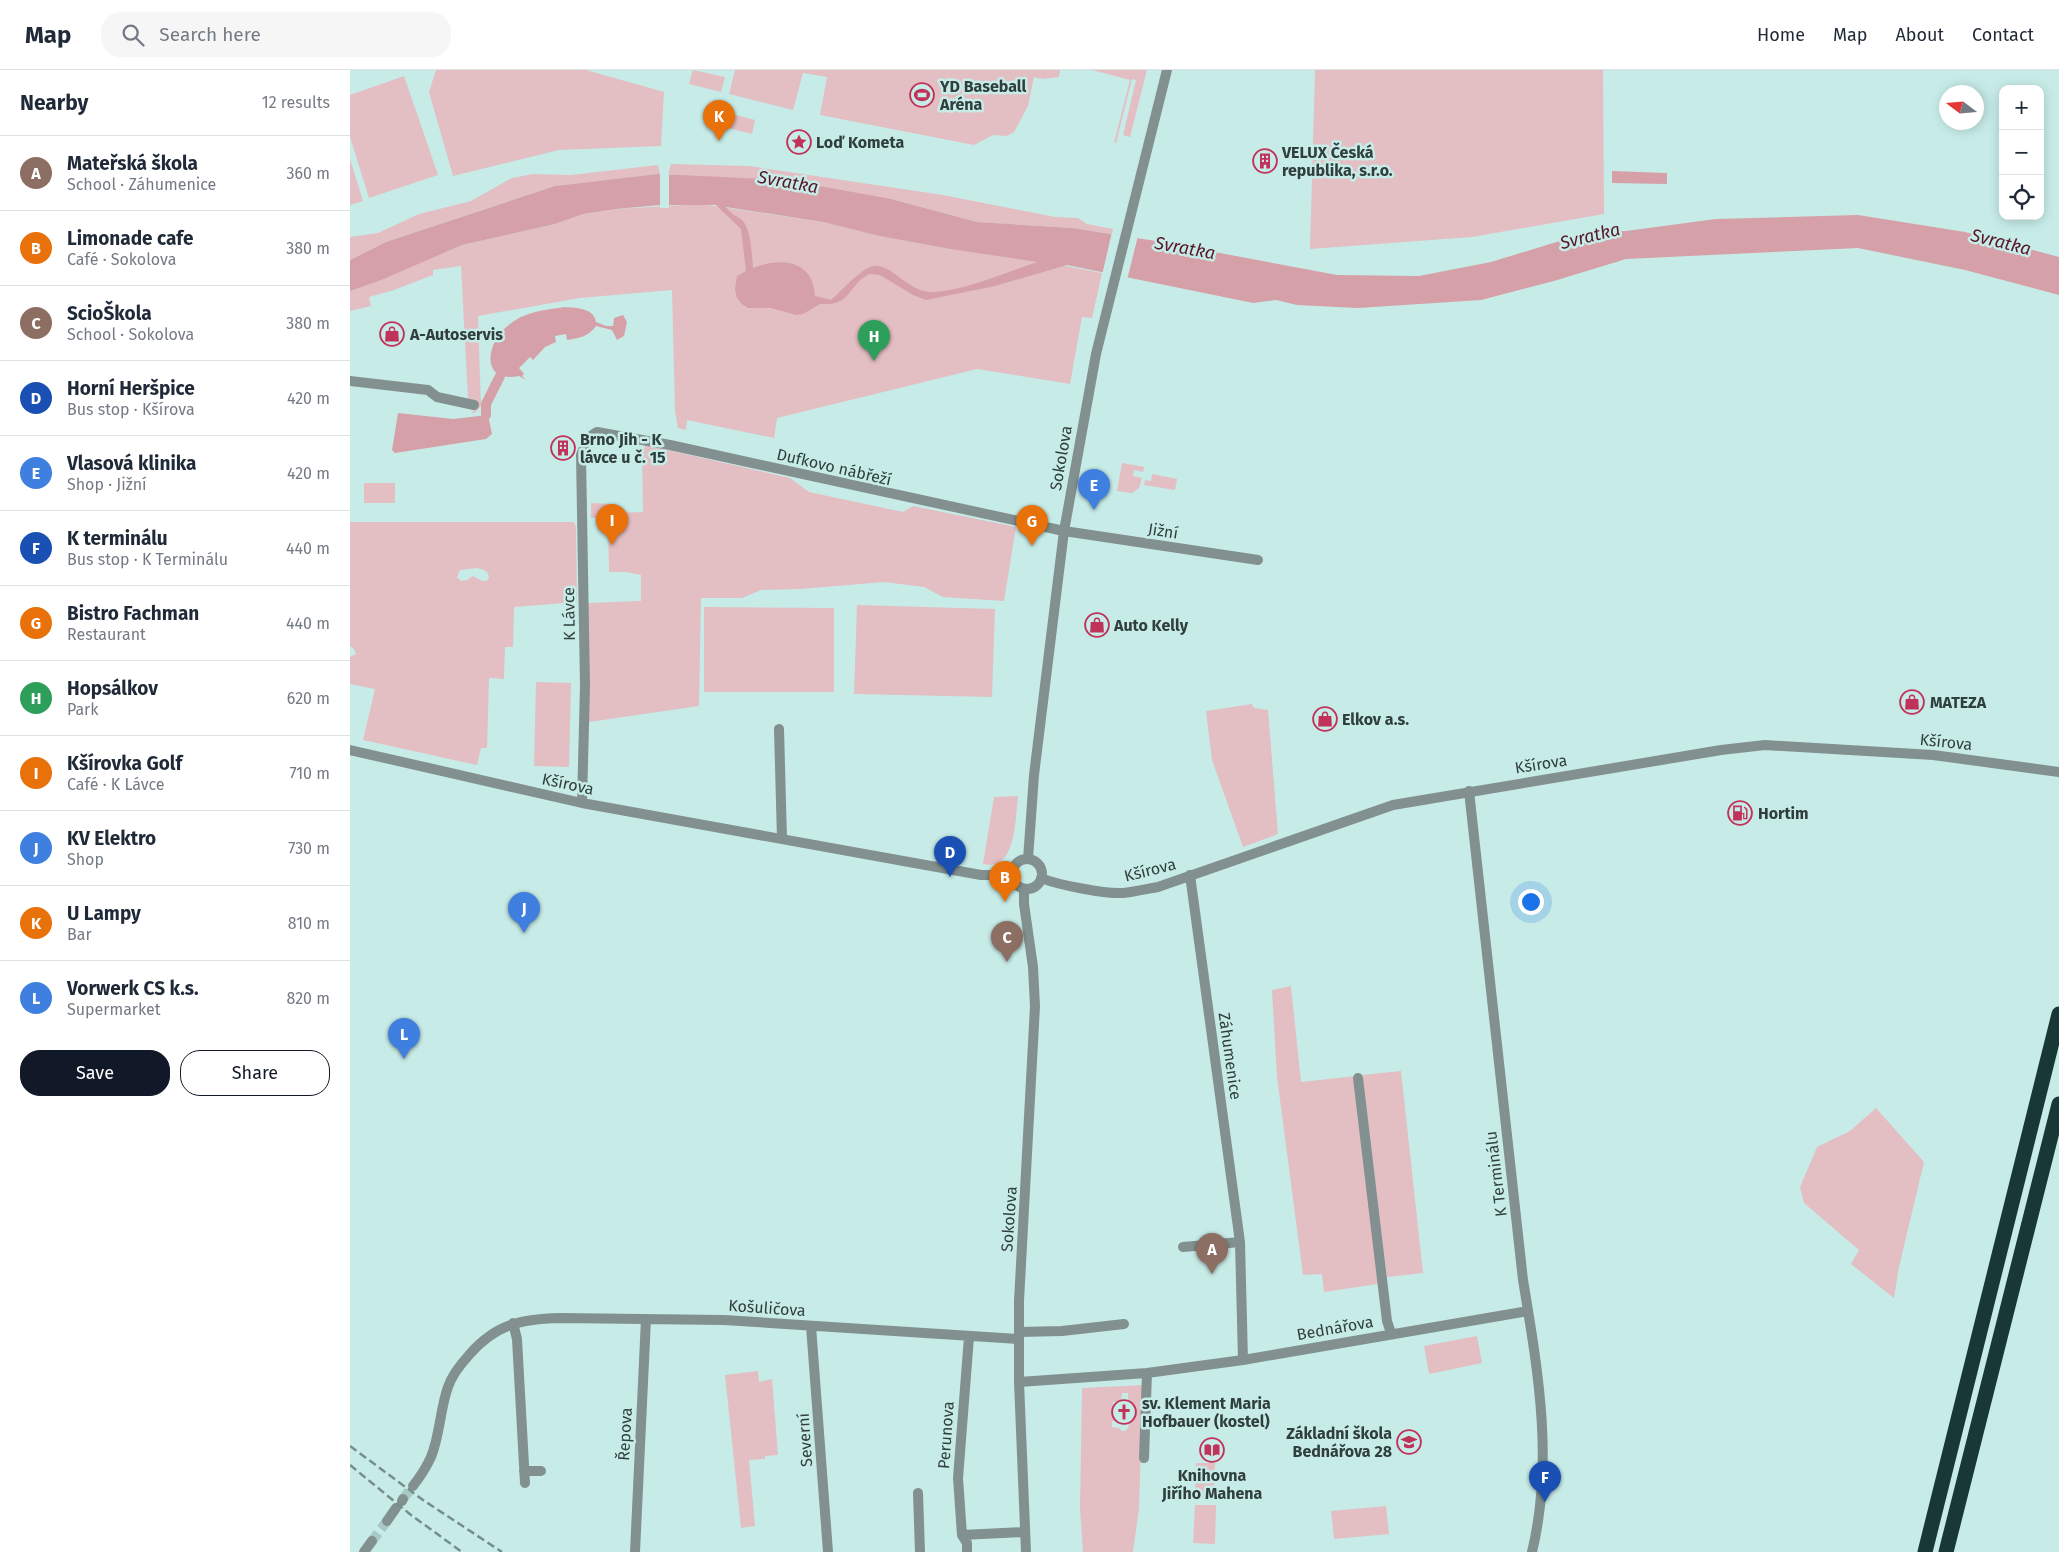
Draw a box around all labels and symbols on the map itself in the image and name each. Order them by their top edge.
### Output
place label: YD Baseball Aréna [939,77,1027,114]
sports icon: YD Baseball Aréna [909,82,935,108]
north arrow [1939,85,1984,130]
pin: K [703,100,735,141]
place icon: Loď Kometa [786,129,812,155]
place label: Loď Kometa [816,133,904,152]
place label: VELUX Česká republika, s.r.o. [1281,142,1393,180]
building icon: VELUX Česká republika, s.r.o. [1252,148,1278,174]
water label: Svratka [755,166,820,198]
water label: Svratka [1557,218,1622,254]
water label: Svratka [1968,224,2033,260]
water label: Svratka [1152,232,1217,264]
pin: H [858,320,890,361]
shop icon: A-Autoservis [379,321,405,347]
place label: A-Autoservis [409,325,503,344]
street label: Sokolova [1046,424,1076,492]
place label: Brno Jih - K lávce u č. 15 [580,430,666,467]
building icon: Brno Jih - K lávce u č. 15 [550,435,576,461]
street label: Dufkovo nábřeží [775,445,894,490]
pin: E [1078,469,1110,510]
pin: I [596,504,628,545]
pin: G [1016,505,1048,546]
street label: Jižní [1147,519,1180,543]
street label: K Lávce [559,587,579,641]
shop icon: Auto Kelly [1084,612,1110,638]
place label: Auto Kelly [1113,616,1189,635]
shop icon: MATEZA [1899,689,1925,715]
place label: MATEZA [1930,693,1987,712]
shop icon: Elkov a.s. [1312,706,1338,732]
place label: Elkov a.s. [1342,710,1409,729]
street label: Kšírova [1919,730,1973,754]
street label: Kšírova [1513,750,1569,778]
street label: Kšírova [540,769,596,799]
fuel station icon: Hortim [1727,800,1753,826]
place label: Hortim [1758,804,1809,823]
pin: D [934,836,966,877]
street label: Kšírova [1122,854,1178,886]
pin: B [989,861,1021,902]
your location [1518,889,1544,915]
pin: J [508,892,540,933]
pin: C [991,921,1023,962]
street label: Záhumenice [1214,1011,1246,1101]
pin: L [388,1018,420,1059]
street label: K Terminálu [1481,1130,1511,1218]
street label: Sokolova [997,1186,1021,1252]
pin: A [1196,1233,1228,1274]
street label: Košuličova [728,1296,806,1320]
street label: Bednářova [1295,1312,1375,1344]
place label: sv. Klement Maria Hofbauer (kostel) [1142,1394,1271,1431]
church icon: sv. Klement Maria Hofbauer (kostel) [1111,1399,1137,1425]
street label: Perunova [934,1400,958,1470]
street label: Řepova [613,1407,636,1461]
street label: Severní [794,1412,816,1468]
place label: Základní škola Bednářova 28 [1286,1424,1392,1461]
school or university icon: Základní škola Bednářova 28 [1396,1429,1422,1455]
library icon: Knihovna Jiřího Mahena [1199,1437,1225,1463]
pin: F [1529,1461,1561,1502]
place label: Knihovna Jiřího Mahena [1161,1466,1263,1503]

